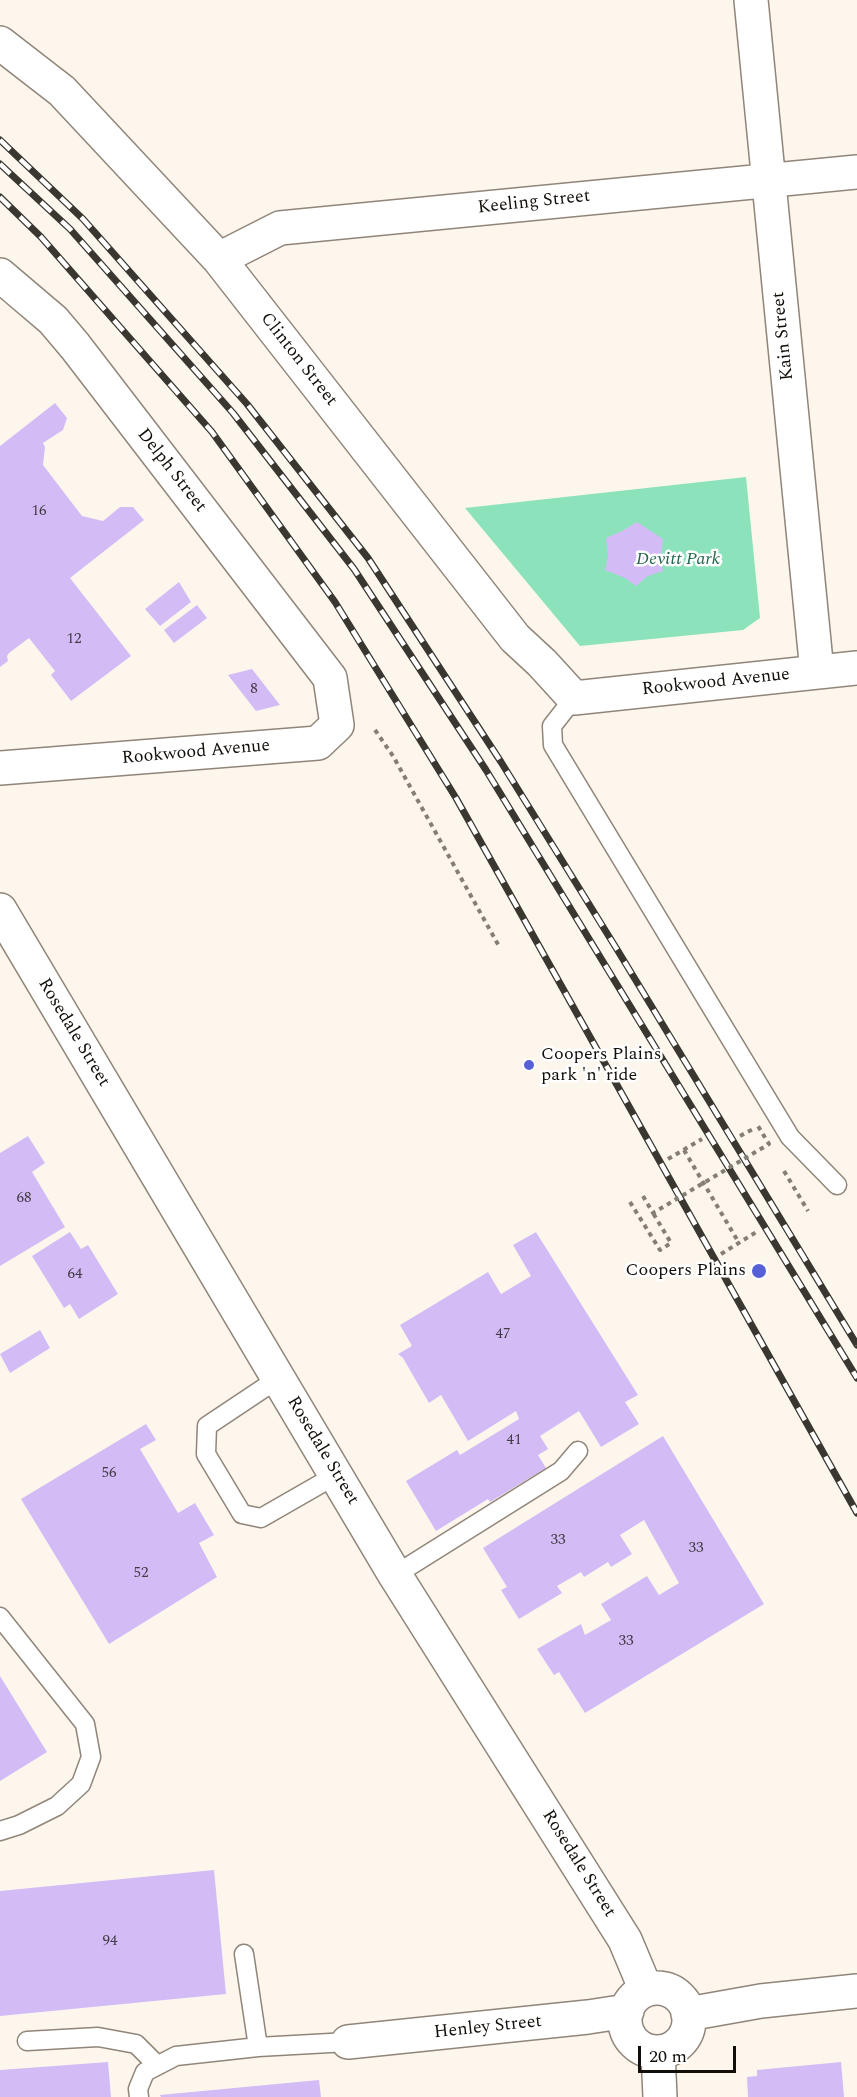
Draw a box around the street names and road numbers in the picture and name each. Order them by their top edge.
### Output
street label: Keeling Street [477,186,591,220]
street label: Kain Street [769,291,799,381]
street label: Clinton Street [255,309,341,411]
street label: Delph Street [132,425,210,517]
street label: Rookwood Avenue [641,664,791,702]
street label: Rookwood Avenue [121,736,271,770]
street label: Rosedale Street [32,975,114,1091]
street label: Rosedale Street [281,1393,363,1509]
street label: Rosedale Street [536,1806,620,1922]
street label: Henley Street [433,2012,543,2044]

